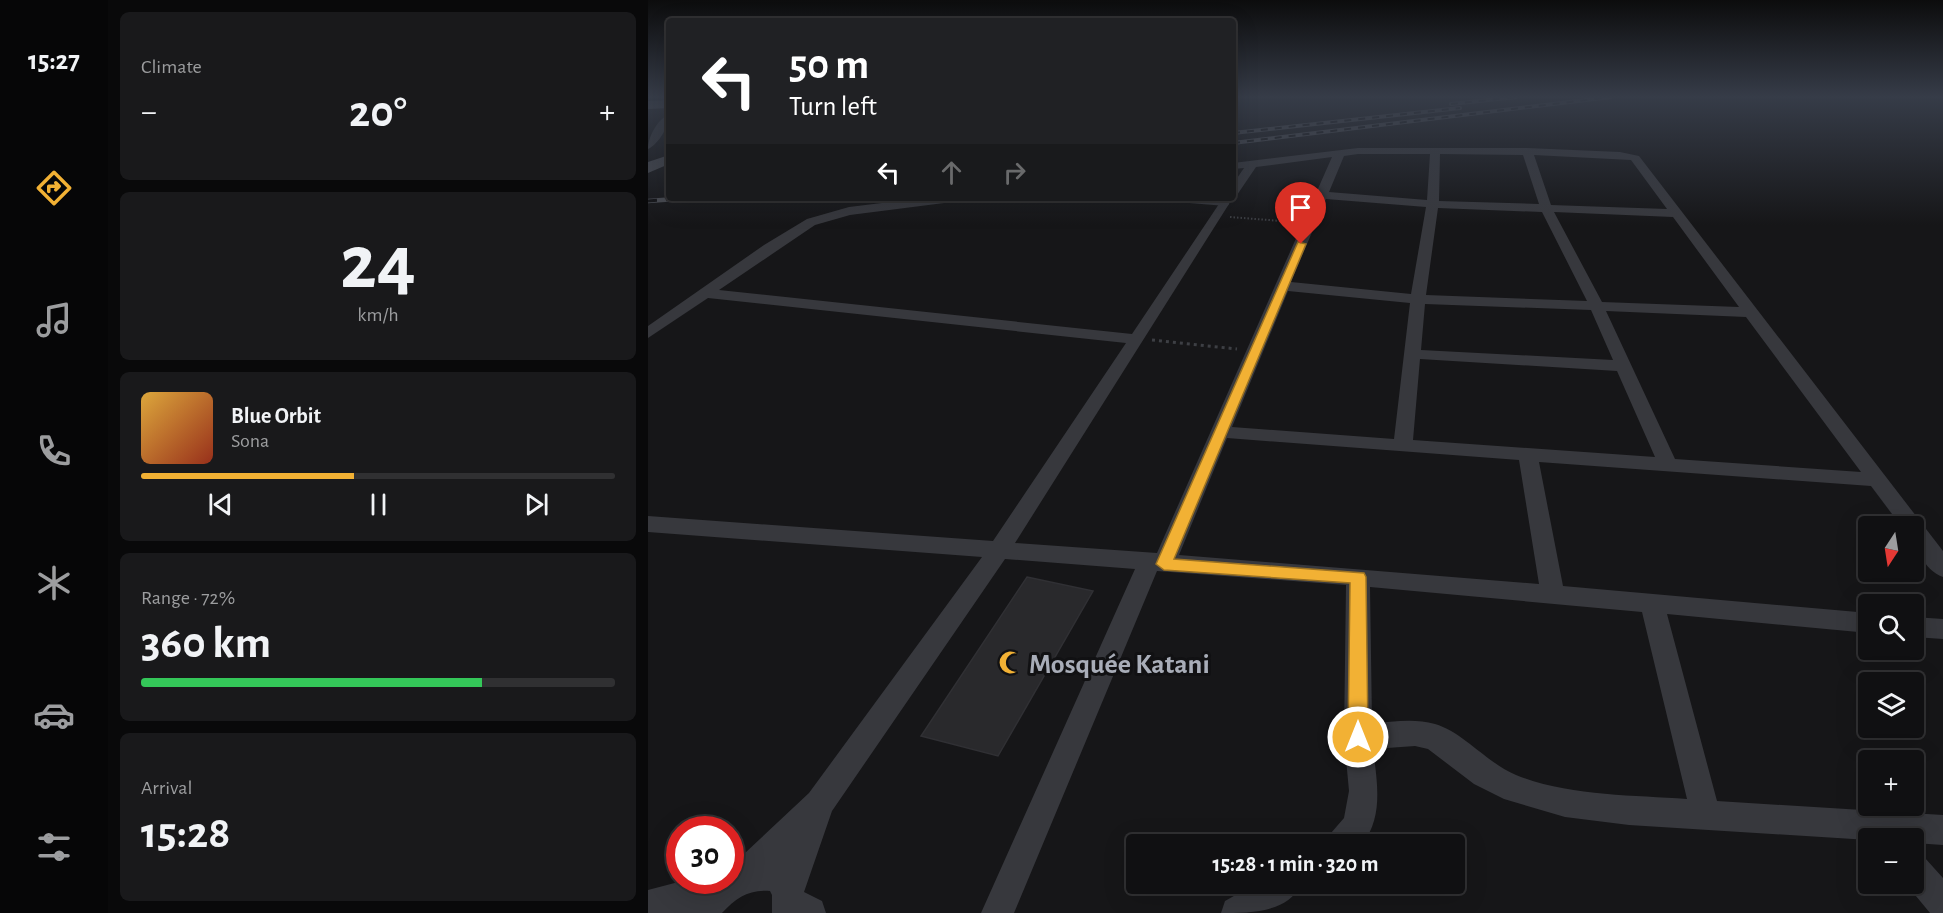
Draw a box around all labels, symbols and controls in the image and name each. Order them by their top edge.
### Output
icon: left [690,42,768,120]
text: 50 m [789,44,869,86]
text: 15:27 [28,47,80,74]
text: Climate [141,57,202,77]
text: 20° [349,90,407,135]
text: Turn left [789,93,877,120]
text: − [141,96,157,129]
text: + [599,96,615,129]
icon: left [872,156,905,189]
icon: ahead [935,156,968,189]
icon: right [998,156,1031,189]
icon: directions [33,167,75,209]
pin [1275,182,1326,244]
icon: arrive [1284,191,1317,224]
text: 24 [340,225,416,303]
icon: music [33,299,75,341]
text: km/h [357,305,399,325]
text: Blue Orbit [231,405,321,427]
icon: phone [33,430,75,472]
text: Sona [231,431,269,451]
icon: previous [204,488,237,521]
icon: pause [362,488,395,521]
icon: next [520,488,553,521]
north arrow [1858,516,1924,582]
map controls [1858,516,1924,894]
icon: climate [33,562,75,604]
text: Range · 72% [141,588,235,608]
button: search [1858,594,1924,660]
text: 360 km [141,621,271,666]
mosque icon: Mosquée Katani [998,650,1024,676]
place label: Mosquée Katani [1029,651,1210,679]
button: layers [1858,672,1924,738]
icon: car [33,694,75,736]
position arrow [1326,705,1390,769]
button: + [1858,750,1924,816]
text: Arrival [141,778,192,798]
text: 15:28 [141,811,230,856]
speed limit sign: 30 [666,816,744,894]
icon: filters [33,826,75,868]
button: − [1858,828,1924,894]
text: 15:28 · 1 min · 320 m [1213,853,1378,875]

